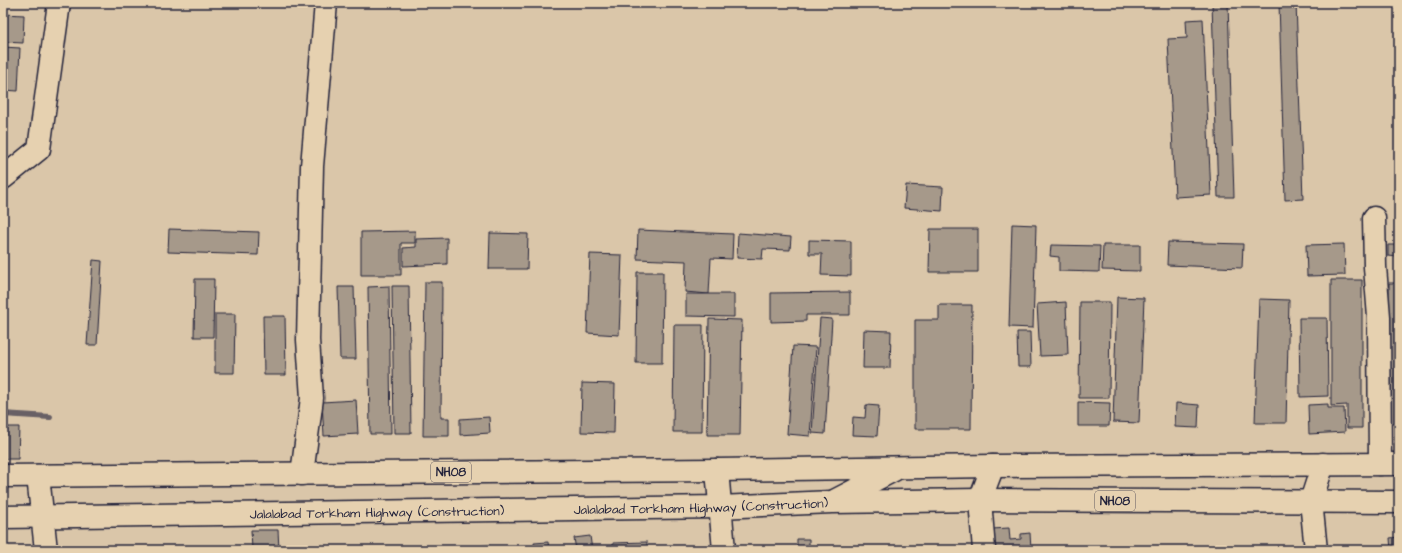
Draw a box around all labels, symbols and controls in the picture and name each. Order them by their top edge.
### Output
road number: NH08 [431,462,471,482]
road number: NH08 [1095,491,1135,511]
street label: Jalalabad Torkham Highway (Construction) [574,494,829,519]
street label: Jalalabad Torkham Highway (Construction) [250,502,505,524]

